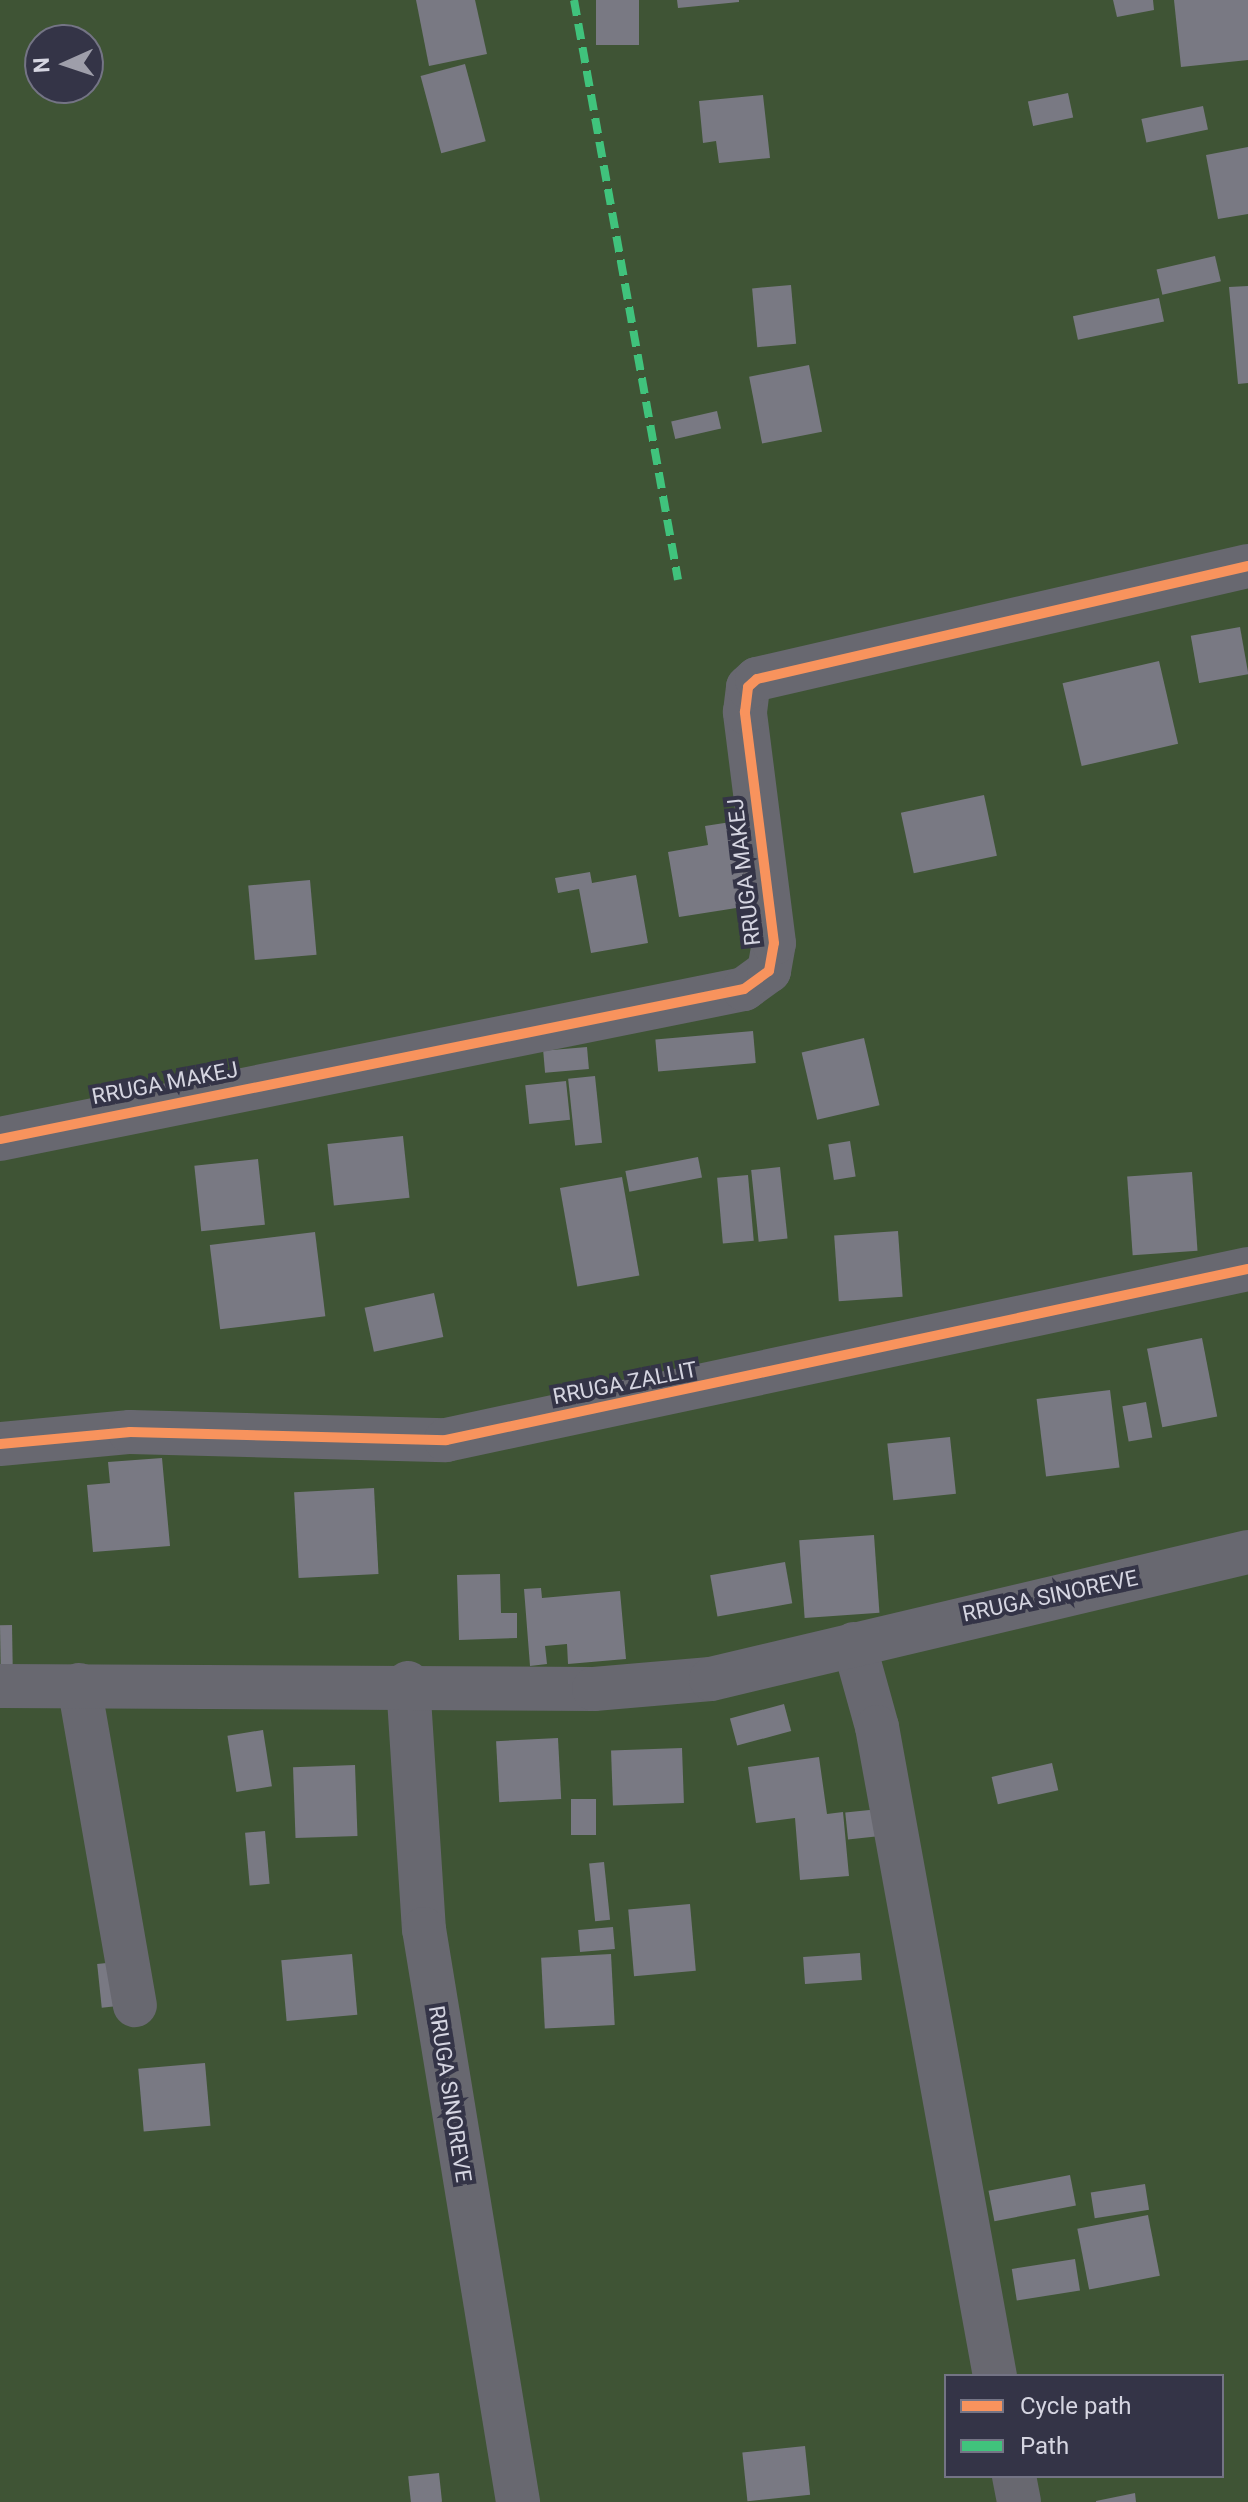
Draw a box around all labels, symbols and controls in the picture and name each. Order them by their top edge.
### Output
north arrow [24,24,104,104]
text: N [29,57,54,74]
street label: RRUGA MAKEJ [722,797,766,947]
street label: RRUGA MAKEJ [90,1056,240,1110]
street label: RRUGA ZALLIT [551,1356,699,1410]
street label: RRUGA SINOREVE [960,1565,1140,1627]
street label: RRUGA SINOREVE [423,2004,477,2184]
legend [944,2374,1224,2478]
text: Cycle path [1020,2392,1132,2420]
text: Path [1020,2432,1069,2460]

